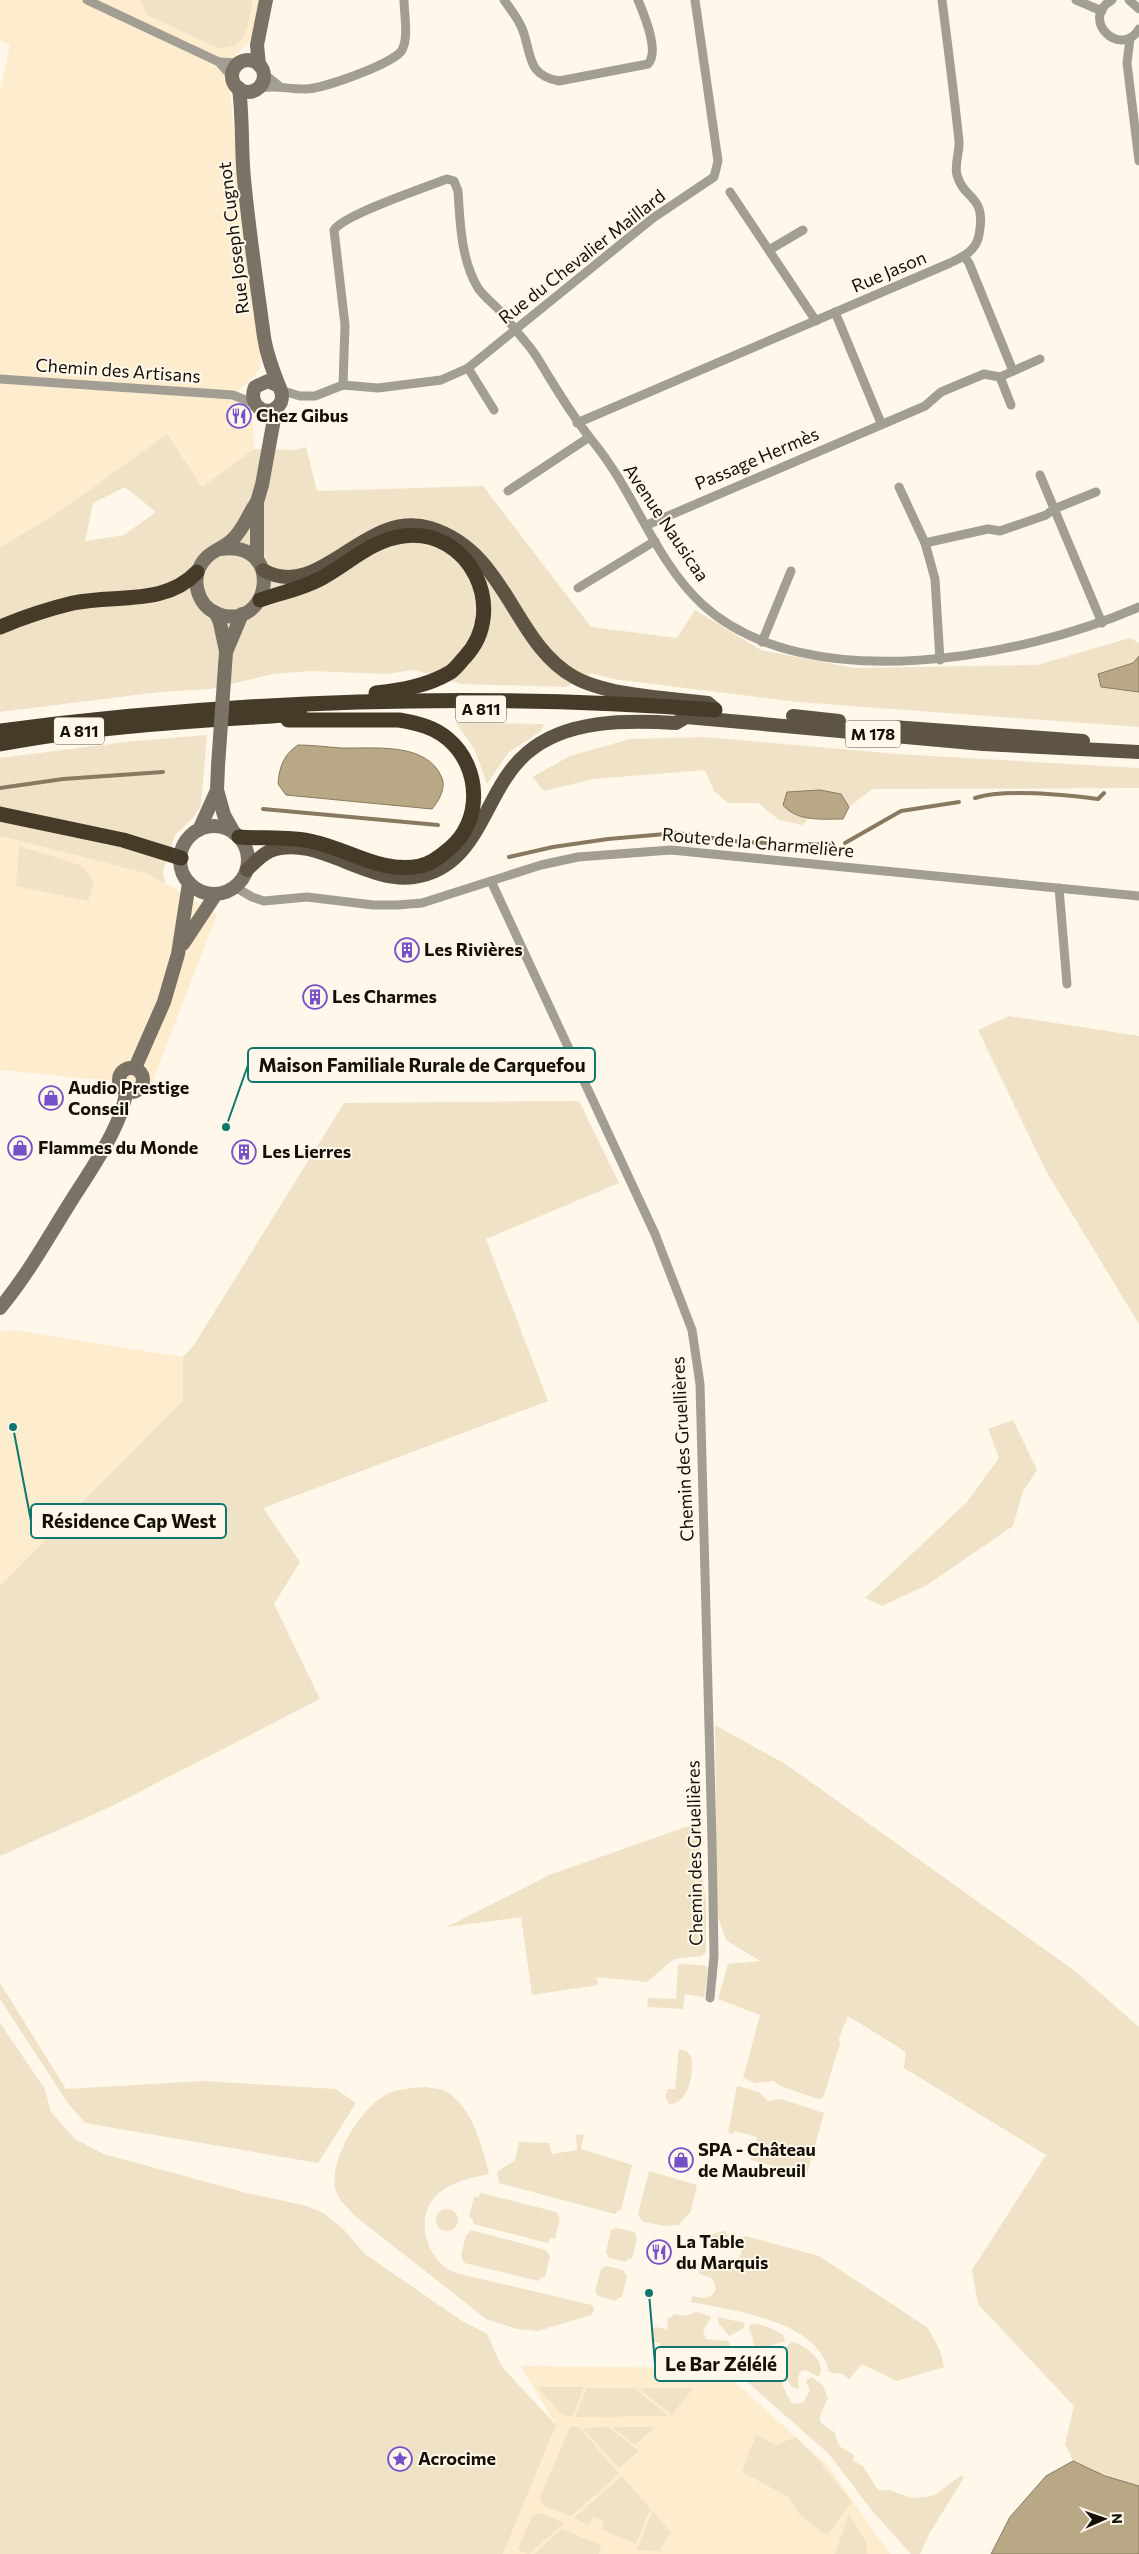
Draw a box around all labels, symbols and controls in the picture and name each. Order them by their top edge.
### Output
street label: Rue Joseph Cugnot [213,161,253,316]
street label: Rue du Chevalier Maillard [494,184,669,328]
street label: Rue Jason [848,246,929,297]
street label: Chemin des Artisans [35,353,201,387]
restaurant icon: Chez Gibus [226,403,252,429]
place label: Chez Gibus [256,404,348,426]
street label: Passage Hermès [691,422,822,494]
street label: Avenue Nausicaa [619,459,714,585]
road number: A 811 [456,696,506,722]
road number: A 811 [54,718,104,744]
road number: M 178 [846,721,900,748]
street label: Route de la Charmelière [661,823,855,861]
building icon: Les Rivières [394,937,420,963]
place label: Les Rivières [424,938,523,960]
building icon: Les Charmes [302,984,328,1010]
place label: Les Charmes [332,985,437,1007]
callout: Maison Familiale Rurale de Carquefou [248,1048,595,1082]
text: Maison Familiale Rurale de Carquefou [258,1053,586,1076]
place label: Audio Prestige Conseil [68,1076,189,1119]
shop icon: Audio Prestige Conseil [38,1085,64,1111]
shop icon: Flammes du Monde [7,1135,33,1161]
place label: Flammes du Monde [38,1136,198,1158]
building icon: Les Lierres [231,1139,257,1165]
place label: Les Lierres [262,1140,351,1162]
street label: Chemin des Gruellières [666,1356,698,1542]
callout: Résidence Cap West [31,1504,226,1538]
text: Résidence Cap West [42,1509,216,1532]
street label: Chemin des Gruellières [681,1760,707,1946]
place label: SPA - Château de Maubreuil [698,2138,816,2181]
shop icon: SPA - Château de Maubreuil [668,2147,694,2173]
place label: La Table du Marquis [676,2230,768,2273]
restaurant icon: La Table du Marquis [646,2239,672,2265]
callout: Le Bar Zélélé [655,2347,787,2381]
text: Le Bar Zélélé [665,2352,777,2375]
place icon: Acrocime [387,2446,413,2472]
place label: Acrocime [418,2447,496,2469]
north arrow [1079,2494,1129,2544]
text: N [1109,2513,1126,2524]

